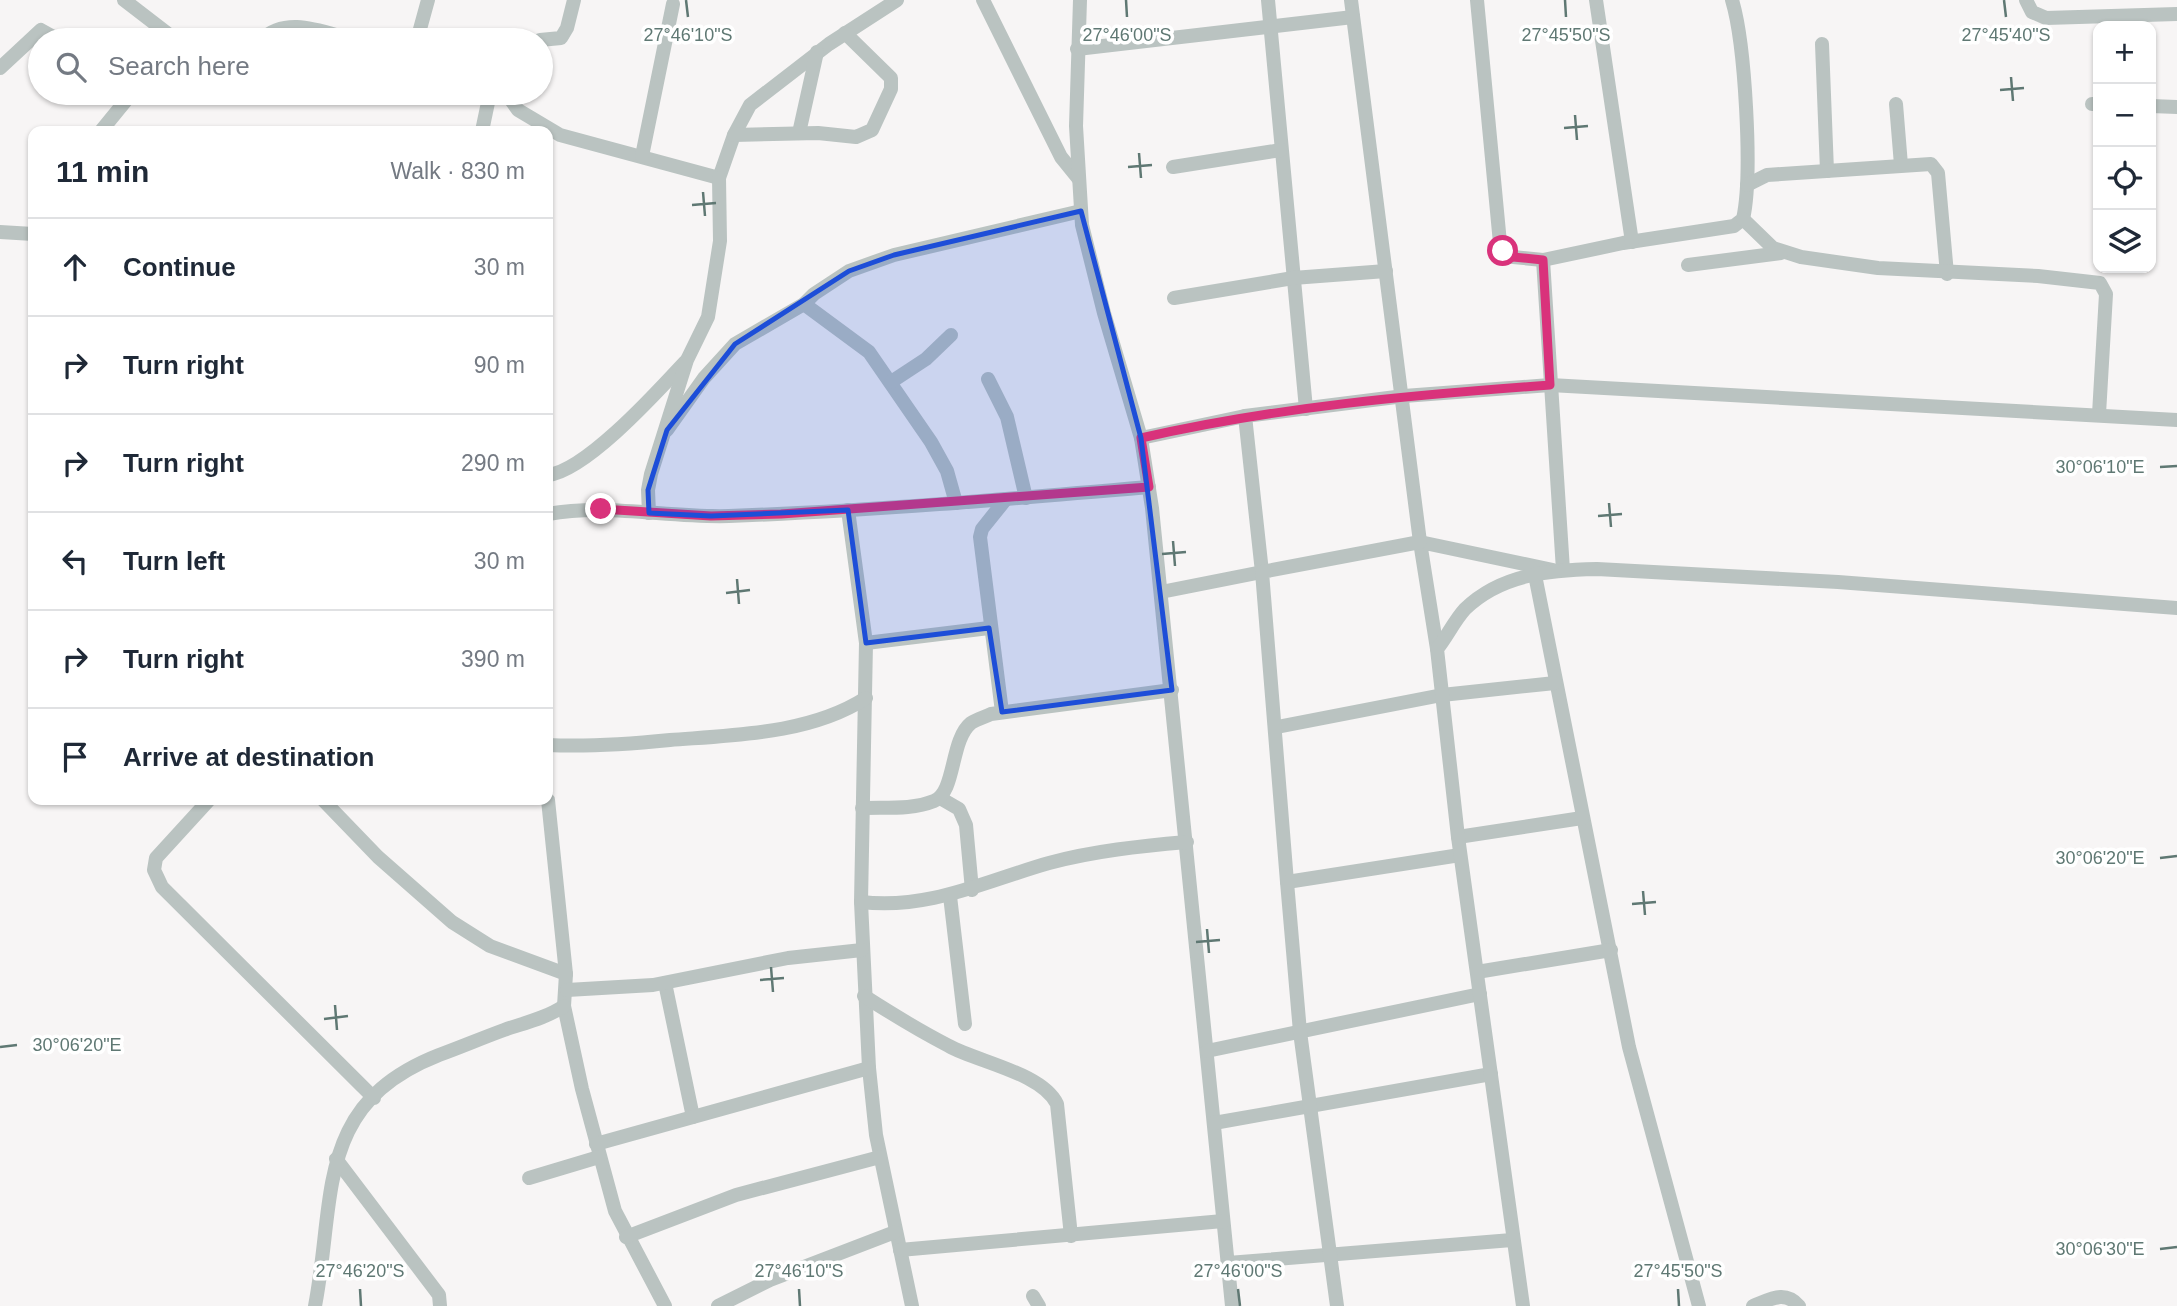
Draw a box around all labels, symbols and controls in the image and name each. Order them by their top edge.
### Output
map controls [2093,21,2156,273]
button: + [2093,21,2156,84]
text: 27°46'10"S [643,25,733,45]
text: 27°46'00"S [1082,25,1172,45]
text: 27°45'50"S [1521,25,1611,45]
text: 27°45'40"S [1961,25,2051,45]
search box [28,28,553,105]
icon: search [52,48,90,86]
text: Search here [108,51,250,81]
button: − [2093,84,2156,147]
button: locate [2093,147,2156,210]
text: 11 min [56,155,149,188]
text: Walk · 830 m [390,158,525,184]
button: layers [2093,210,2156,273]
route start [1487,235,1518,266]
icon: ahead [56,248,94,286]
text: Continue [123,252,236,282]
text: 30 m [474,254,525,280]
icon: right [56,346,94,384]
text: Turn right [123,350,244,380]
text: 90 m [474,352,525,378]
icon: right [56,444,94,482]
text: Turn right [123,448,244,478]
text: 290 m [461,450,525,476]
text: 30°06'10"E [2055,457,2145,477]
route end [585,493,616,524]
icon: left [56,542,94,580]
text: Turn left [123,546,225,576]
text: 30 m [474,548,525,574]
icon: right [56,640,94,678]
text: Turn right [123,644,244,674]
text: 390 m [461,646,525,672]
icon: arrive [56,738,94,776]
text: Arrive at destination [123,742,374,772]
text: 30°06'20"E [2055,848,2145,868]
text: 30°06'20"E [32,1035,122,1055]
text: 30°06'30"E [2055,1239,2145,1259]
text: 27°46'20"S [315,1261,405,1281]
text: 27°46'10"S [754,1261,844,1281]
text: 27°46'00"S [1193,1261,1283,1281]
text: 27°45'50"S [1633,1261,1723,1281]

